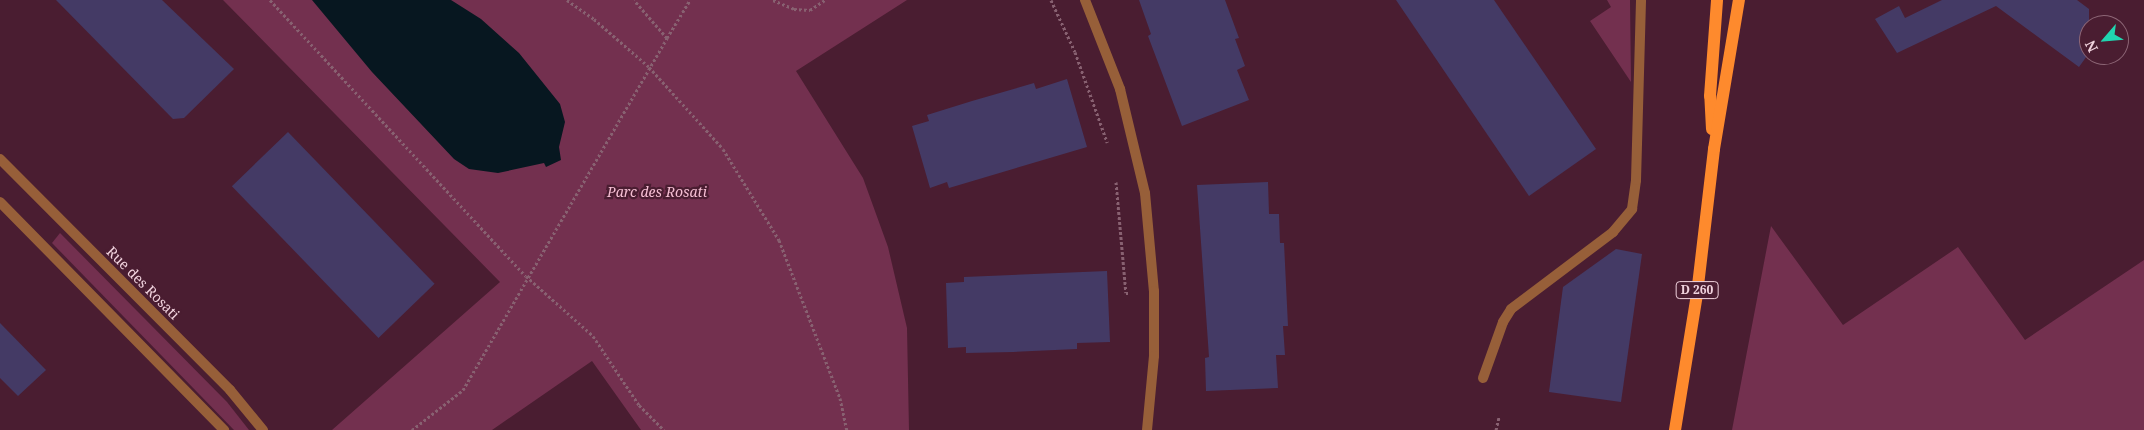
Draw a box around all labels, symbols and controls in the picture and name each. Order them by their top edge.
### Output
north arrow [2079,15,2129,65]
text: N [2080,37,2102,56]
park label: Parc des Rosati [607,184,707,200]
street label: Rue des Rosati [103,243,183,323]
road number: D 260 [1674,280,1720,300]

